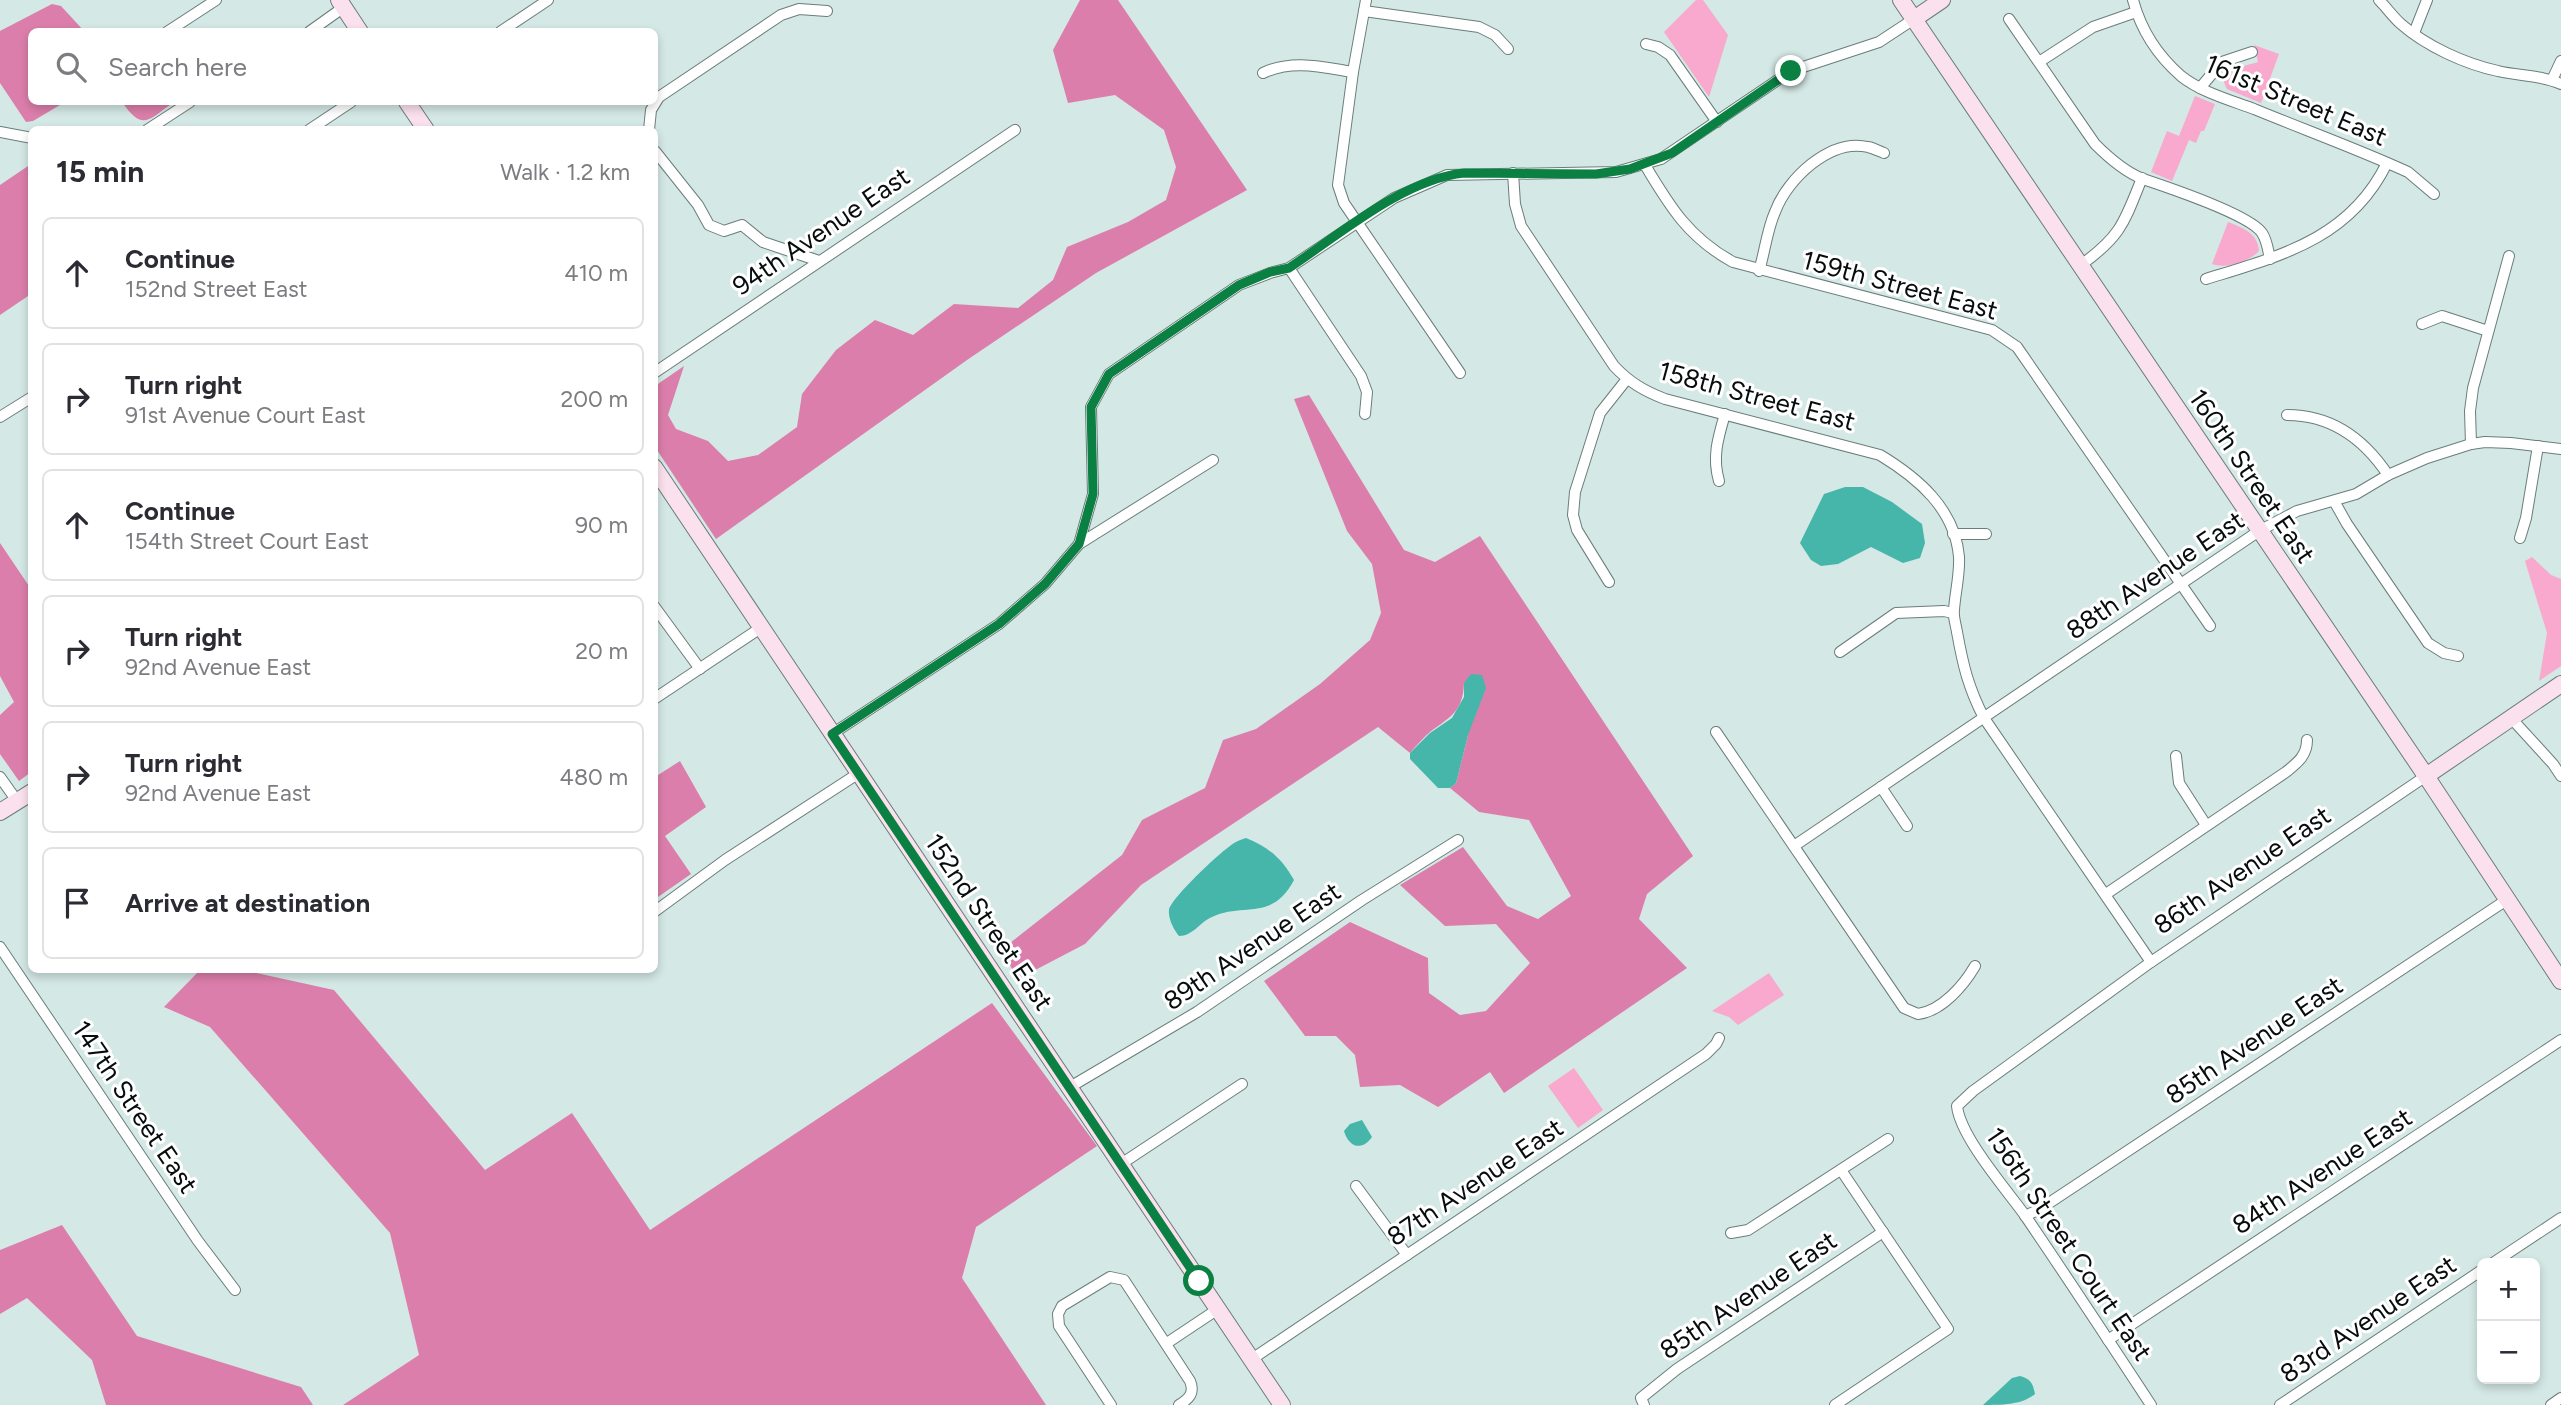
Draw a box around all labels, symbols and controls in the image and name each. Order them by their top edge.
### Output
search box [28,28,658,105]
street label: 161st Street East [2200,47,2392,153]
icon: search [52,48,90,86]
text: Search here [108,51,247,83]
route end [1775,55,1806,86]
text: 15 min [56,153,144,190]
text: Walk · 1.2 km [500,158,630,186]
street label: 94th Avenue East [726,160,916,302]
text: Continue [125,243,235,275]
street label: 159th Street East [1799,244,2001,327]
icon: ahead [58,254,96,292]
text: 410 m [564,259,628,287]
text: 152nd Street East [125,275,307,303]
street label: 158th Street East [1655,354,1859,438]
text: Turn right [125,369,242,401]
icon: right [58,380,96,418]
street label: 160th Street East [2182,383,2322,569]
text: 200 m [560,385,628,413]
text: 91st Avenue Court East [125,401,366,429]
text: Continue [125,495,235,527]
street label: 88th Avenue East [2060,504,2250,646]
icon: ahead [58,506,96,544]
text: 90 m [575,511,628,539]
text: 154th Street Court East [125,527,369,555]
text: Turn right [125,621,242,653]
icon: right [58,632,96,670]
text: 20 m [575,637,628,665]
text: 92nd Avenue East [125,653,311,681]
text: Turn right [125,747,242,779]
icon: right [58,758,96,796]
text: 480 m [560,763,628,791]
text: 92nd Avenue East [125,779,311,807]
street label: 86th Avenue East [2148,799,2337,941]
street label: 152nd Street East [918,828,1060,1017]
street label: 89th Avenue East [1158,875,1347,1017]
icon: arrive [58,884,96,922]
text: Arrive at destination [125,887,370,919]
street label: 85th Avenue East [2159,969,2349,1111]
street label: 147th Street East [65,1015,205,1200]
street label: 84th Avenue East [2226,1101,2418,1241]
street label: 87th Avenue East [1381,1111,1569,1253]
street label: 156th Street Court East [1979,1121,2159,1367]
street label: 85th Avenue East [1653,1224,1843,1366]
street label: 83rd Avenue East [2274,1248,2462,1390]
map controls [2477,1258,2540,1384]
button: + [2477,1258,2540,1321]
route start [1183,1265,1214,1296]
button: − [2477,1321,2540,1384]

